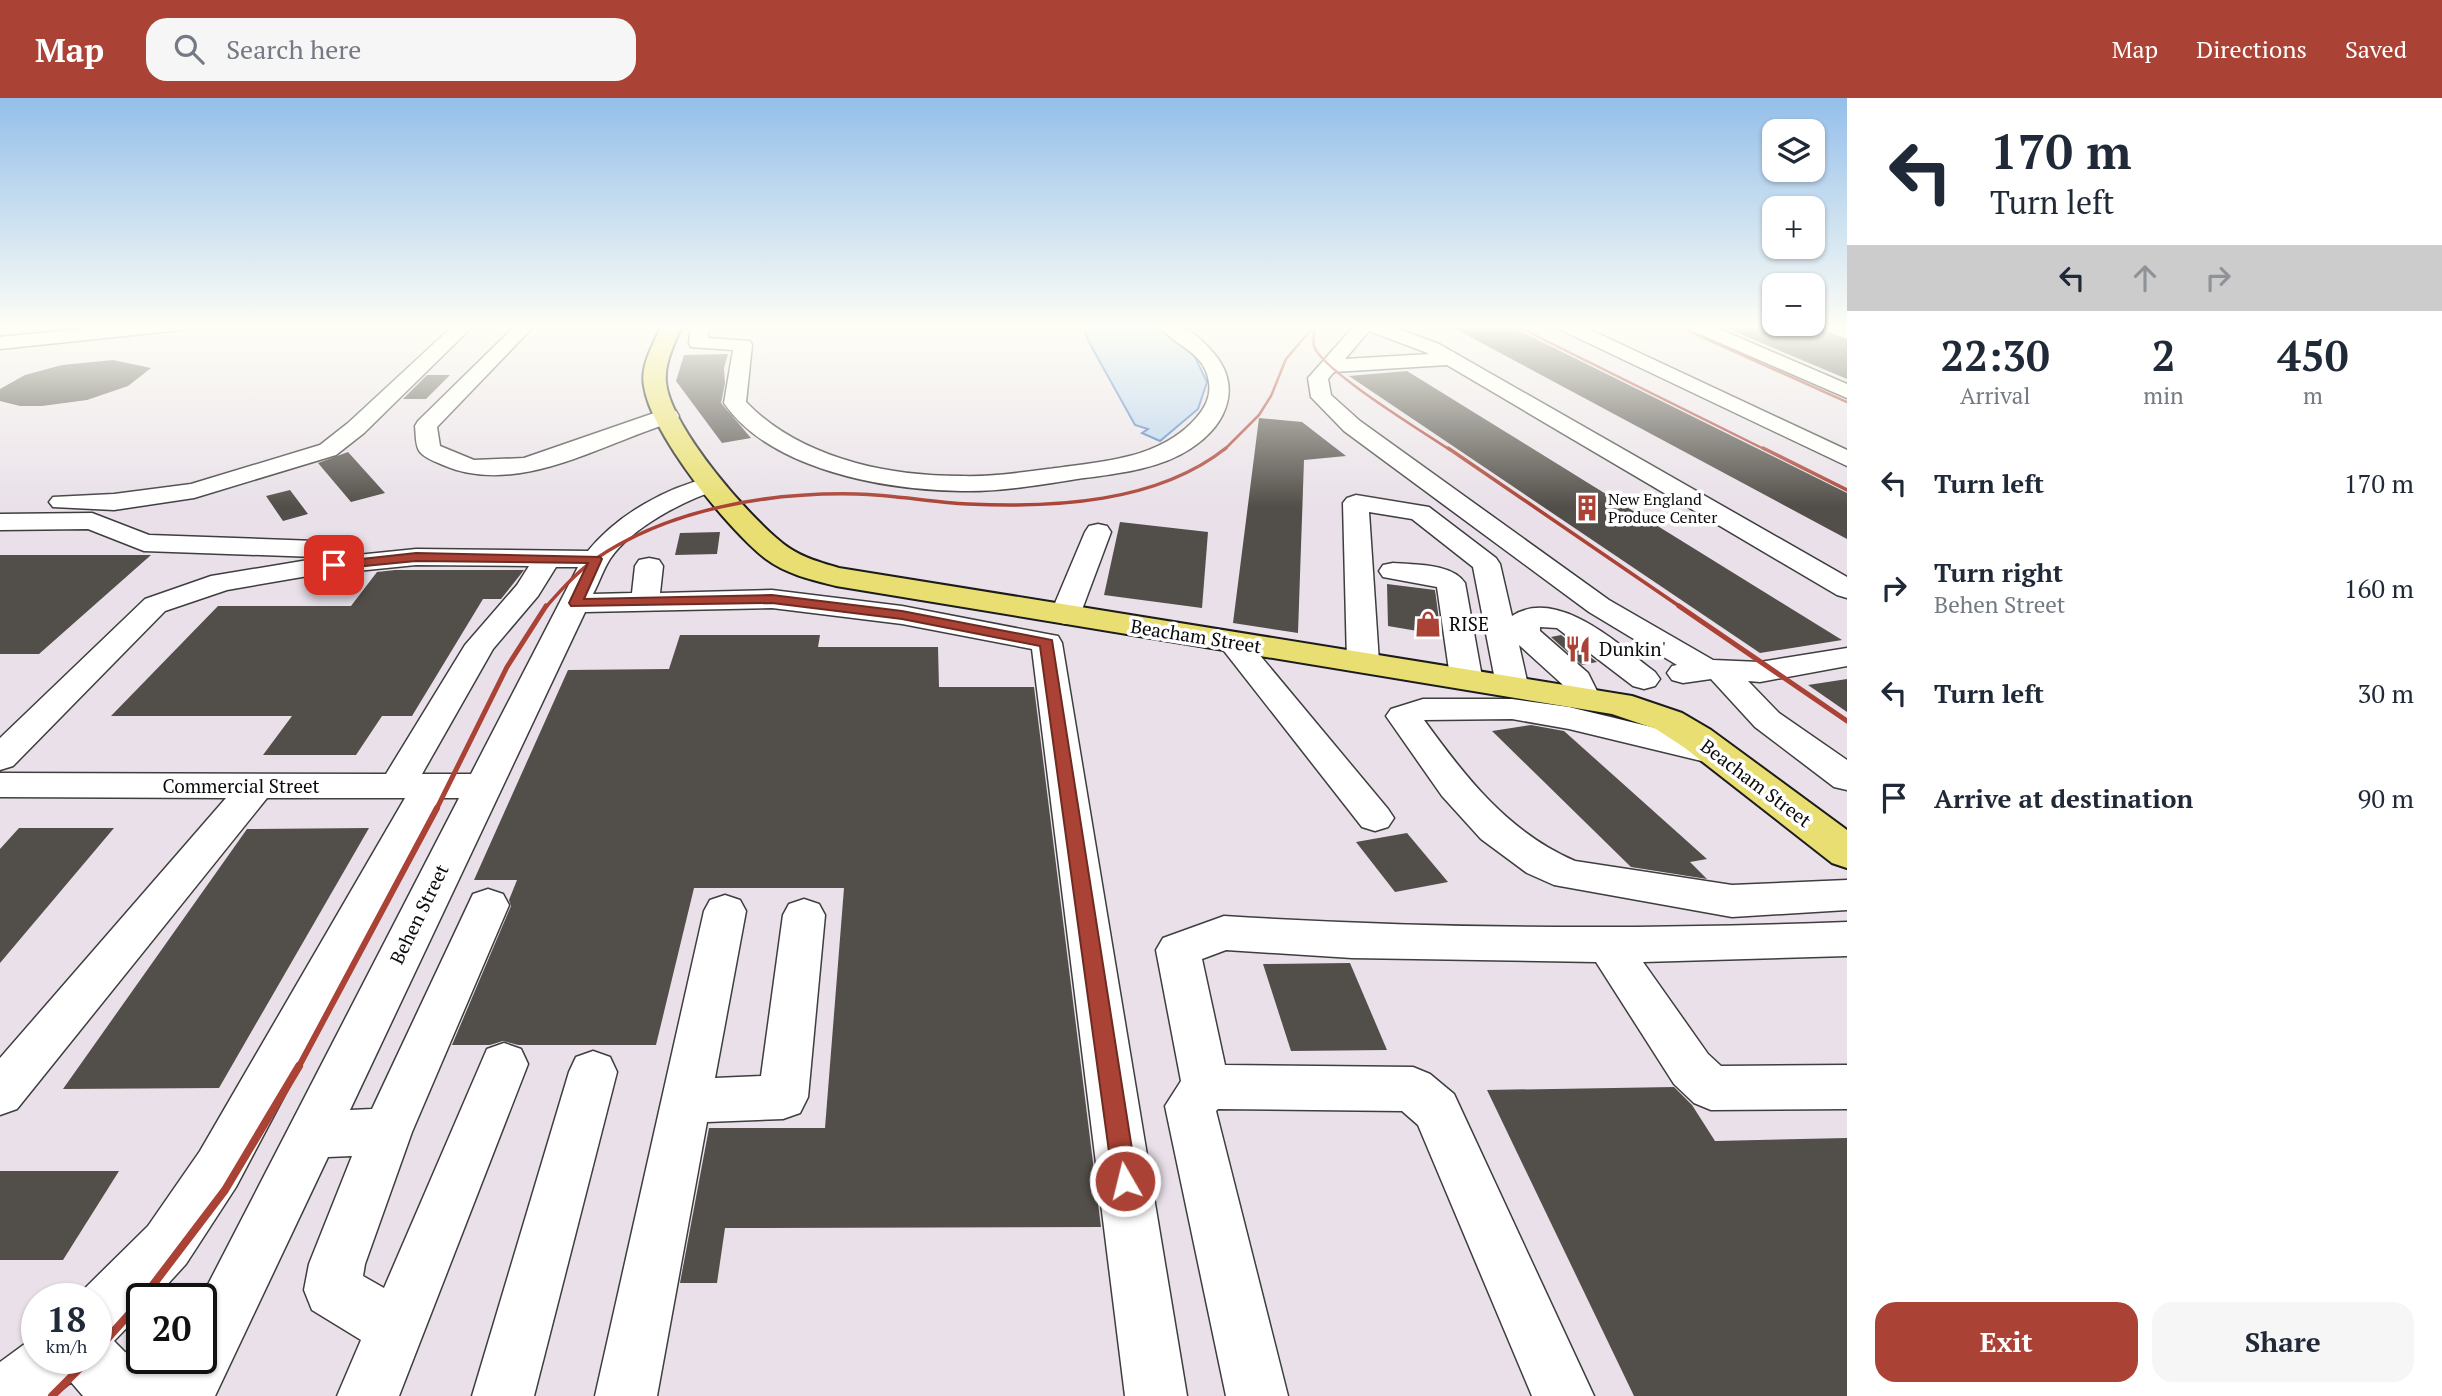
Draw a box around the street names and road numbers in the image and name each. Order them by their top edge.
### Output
street label: Beacham Street [1129,613,1263,658]
street label: Beacham Street [1696,733,1817,832]
street label: Commercial Street [162,773,320,798]
street label: Behen Street [384,860,454,968]

